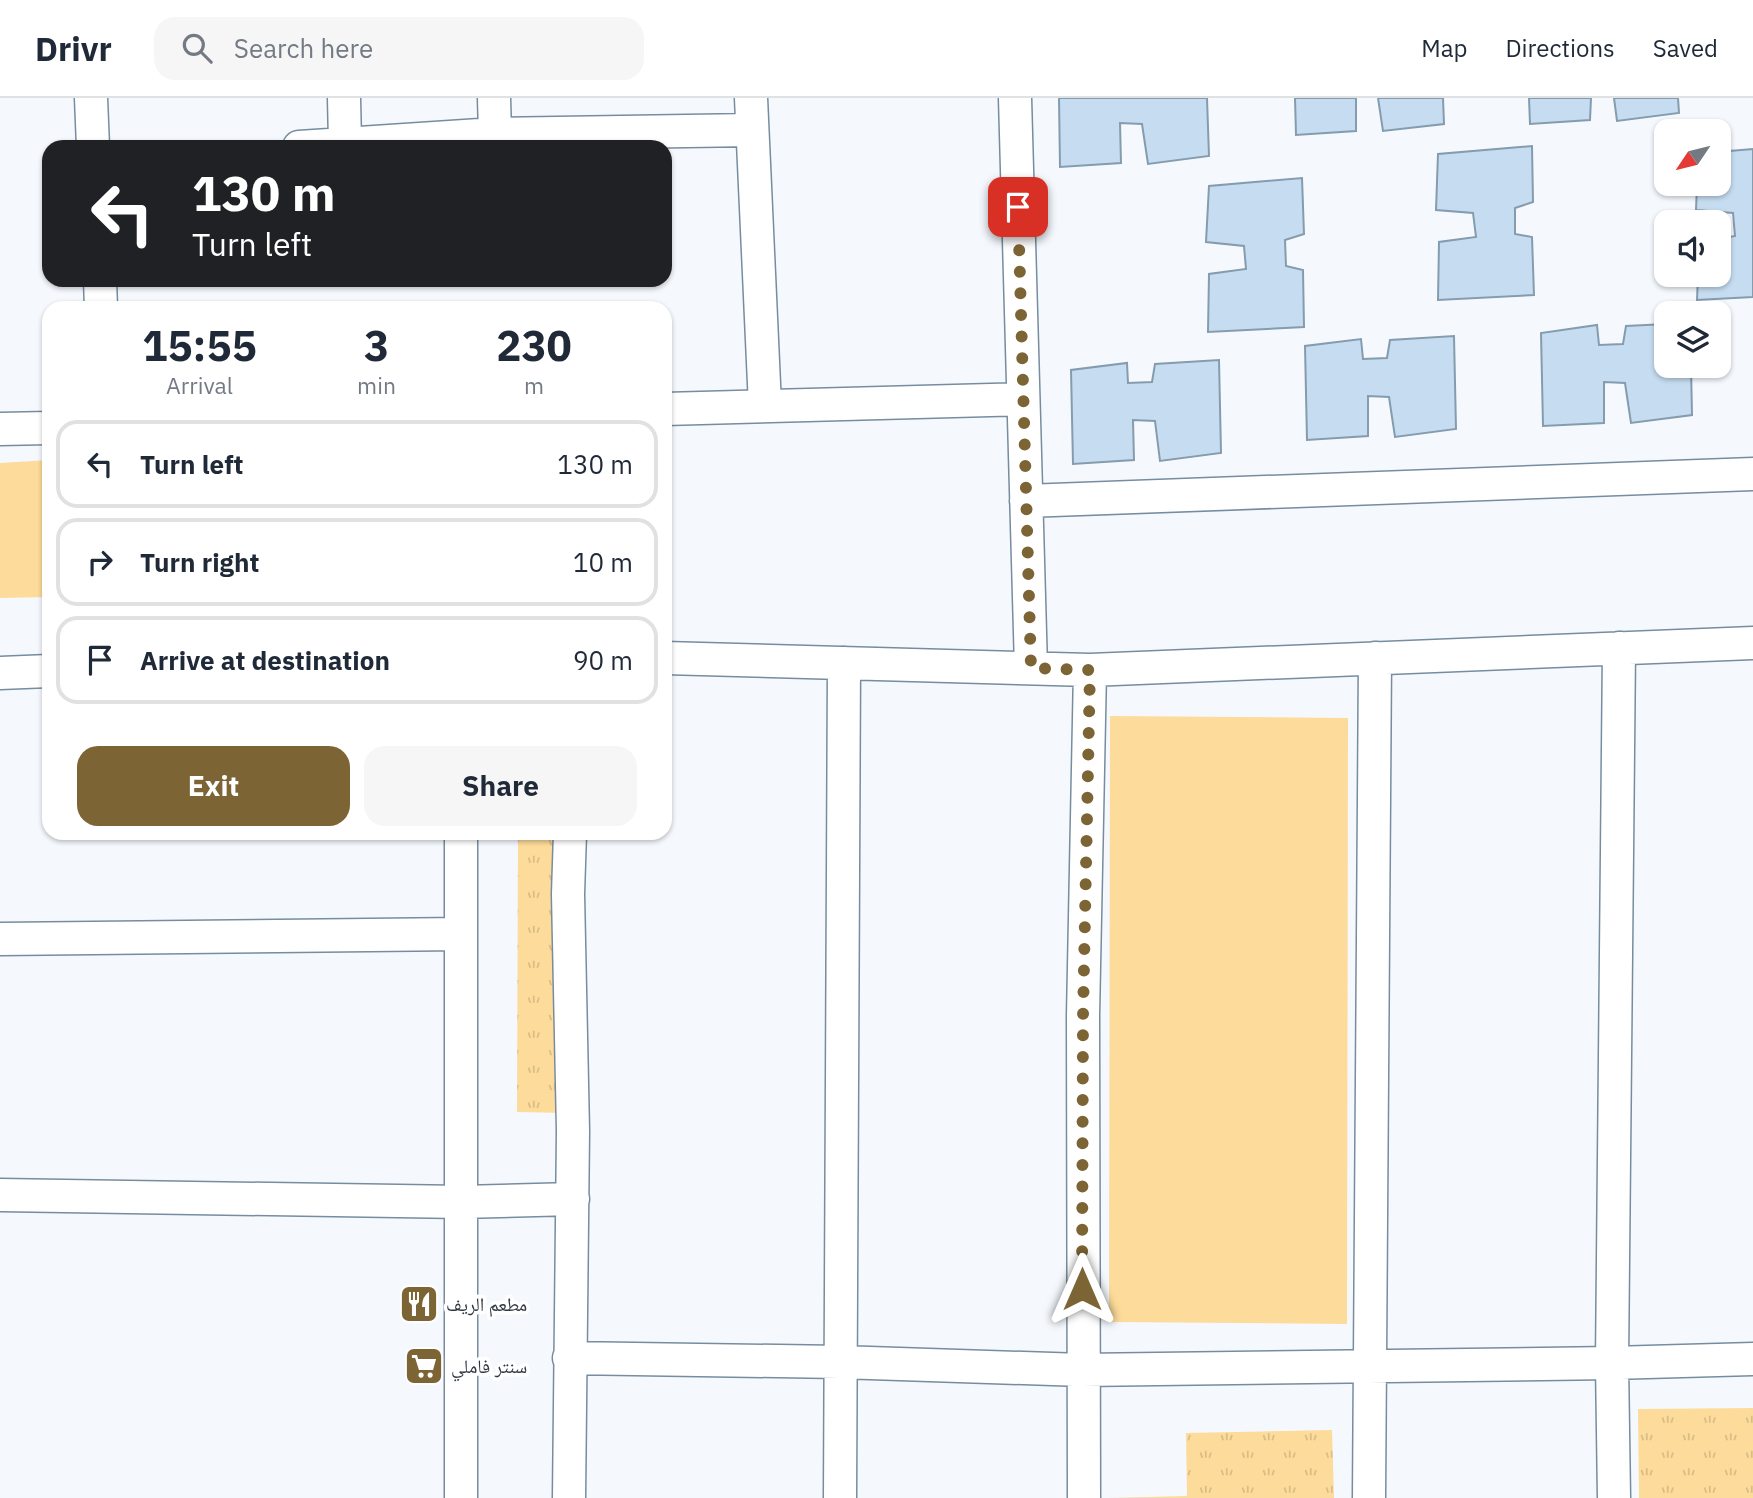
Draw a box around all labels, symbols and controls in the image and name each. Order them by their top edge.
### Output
search box [154,17,644,80]
text: Drivr [35,27,112,70]
icon: search [178,29,216,67]
text: Search here [234,31,373,65]
text: Map [1421,32,1467,64]
text: Directions [1505,32,1615,64]
text: Saved [1653,32,1718,64]
north arrow [1654,119,1731,196]
map controls [1654,119,1731,378]
text: 130 m [192,161,336,224]
icon: left [77,168,168,259]
pin [988,177,1048,237]
icon: arrive [999,188,1037,226]
button: sound [1654,210,1731,287]
text: Turn left [192,223,312,265]
button: layers [1654,301,1731,378]
text: 15:55 [142,318,257,373]
text: 3 [364,318,389,373]
text: 230 [496,318,572,373]
text: Arrival [166,370,233,400]
text: min [357,370,396,400]
text: m [524,370,544,400]
icon: left [81,445,119,483]
text: Turn left [140,447,243,481]
text: 130 m [557,447,633,481]
icon: right [81,543,119,581]
text: Turn right [140,545,259,579]
text: 10 m [573,545,633,579]
icon: arrive [81,641,119,679]
text: Arrive at destination [140,643,390,677]
text: 90 m [573,643,633,677]
button: Exit [77,746,350,826]
button: Share [364,746,637,826]
position arrow [1045,1252,1119,1326]
restaurant icon: مطعم الريف [398,1283,440,1325]
place label: مطعم الريف [446,1292,527,1317]
supermarket icon: سنتر فاملي [403,1345,445,1387]
place label: سنتر فاملي [451,1354,527,1382]

